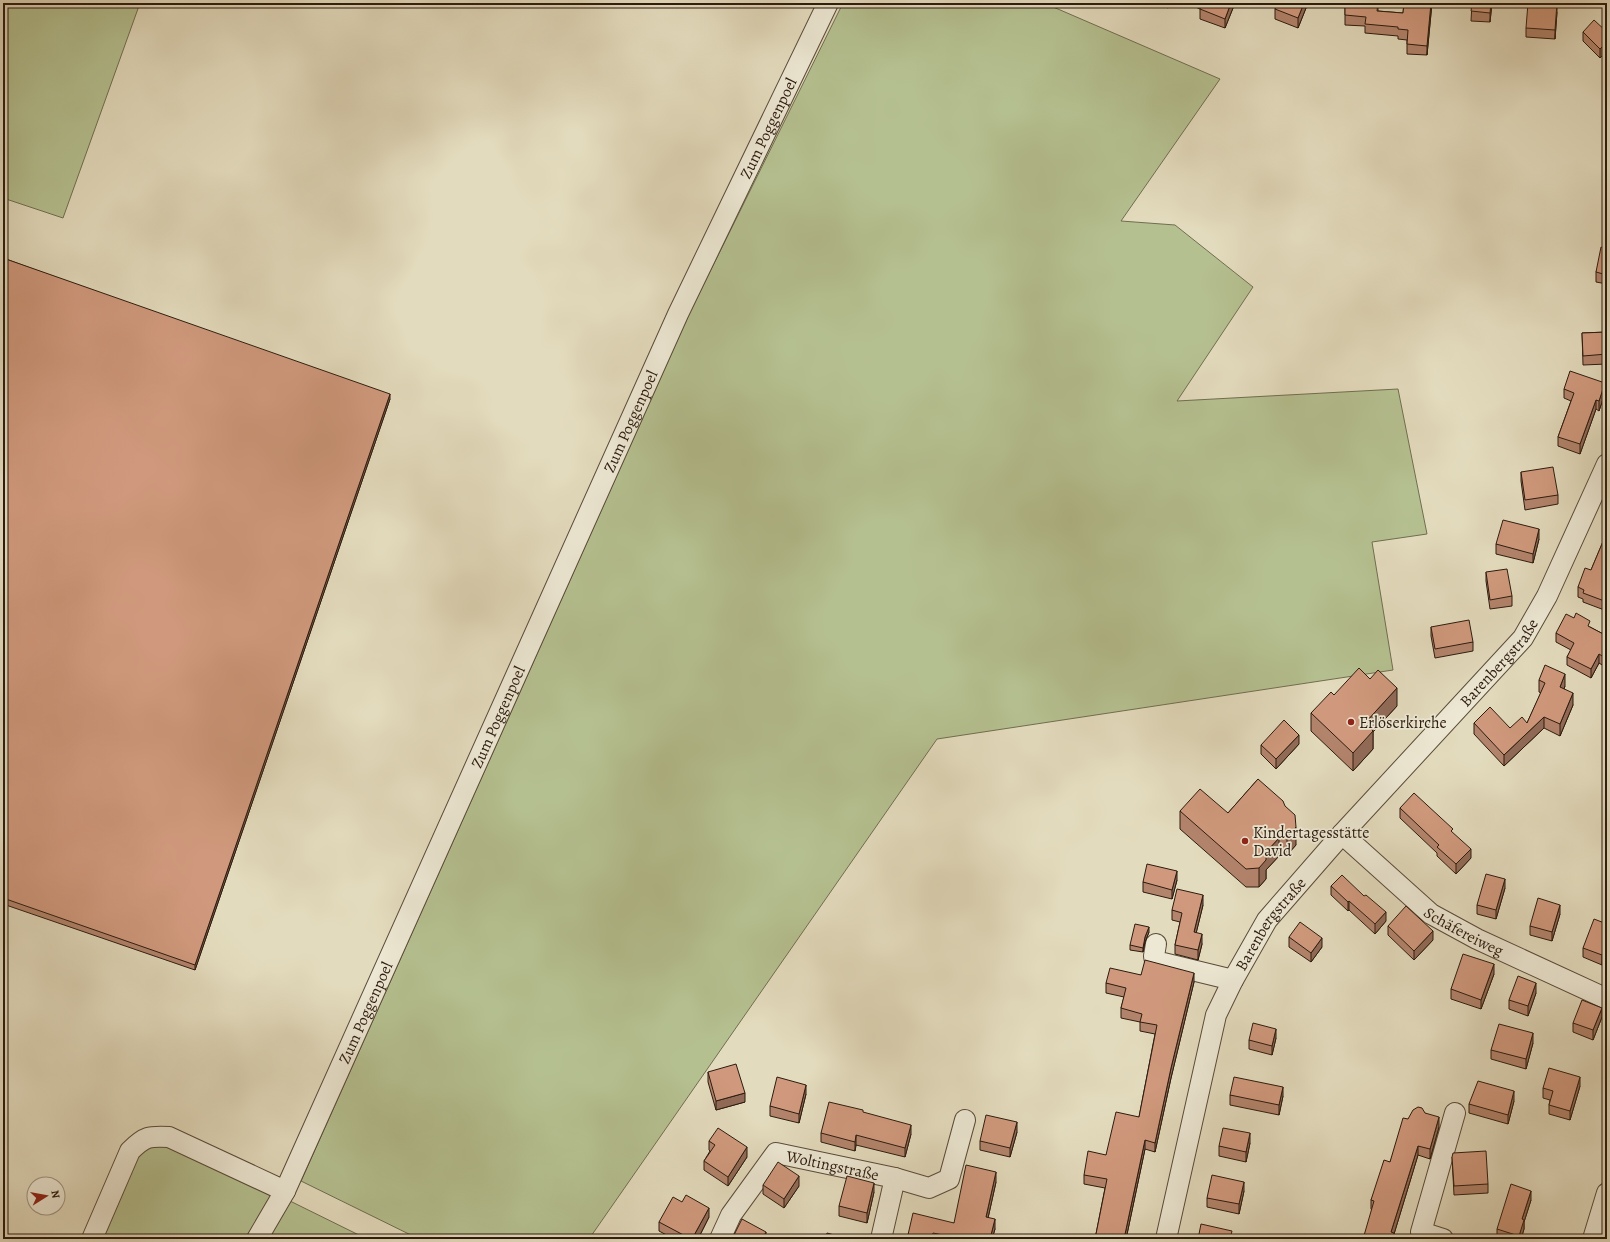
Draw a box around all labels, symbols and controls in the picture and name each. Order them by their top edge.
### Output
street label: Zum Poggenpoel [735,74,802,183]
street label: Zum Poggenpoel [598,367,663,476]
street label: Barenbergstraße [1455,615,1544,712]
street label: Zum Poggenpoel [466,663,531,772]
place label: Erlöserkirche [1359,712,1447,734]
marker: Erlöserkirche [1346,717,1356,727]
place label: Kindertagesstätte David [1253,822,1369,862]
marker: Kindertagesstätte David [1240,836,1250,846]
street label: Barenbergstraße [1230,873,1311,975]
street label: Schäfereiweg [1418,902,1507,962]
street label: Zum Poggenpoel [333,958,398,1067]
street label: Woltingstraße [783,1145,881,1186]
north arrow [26,1176,66,1216]
text: N [47,1189,63,1200]

